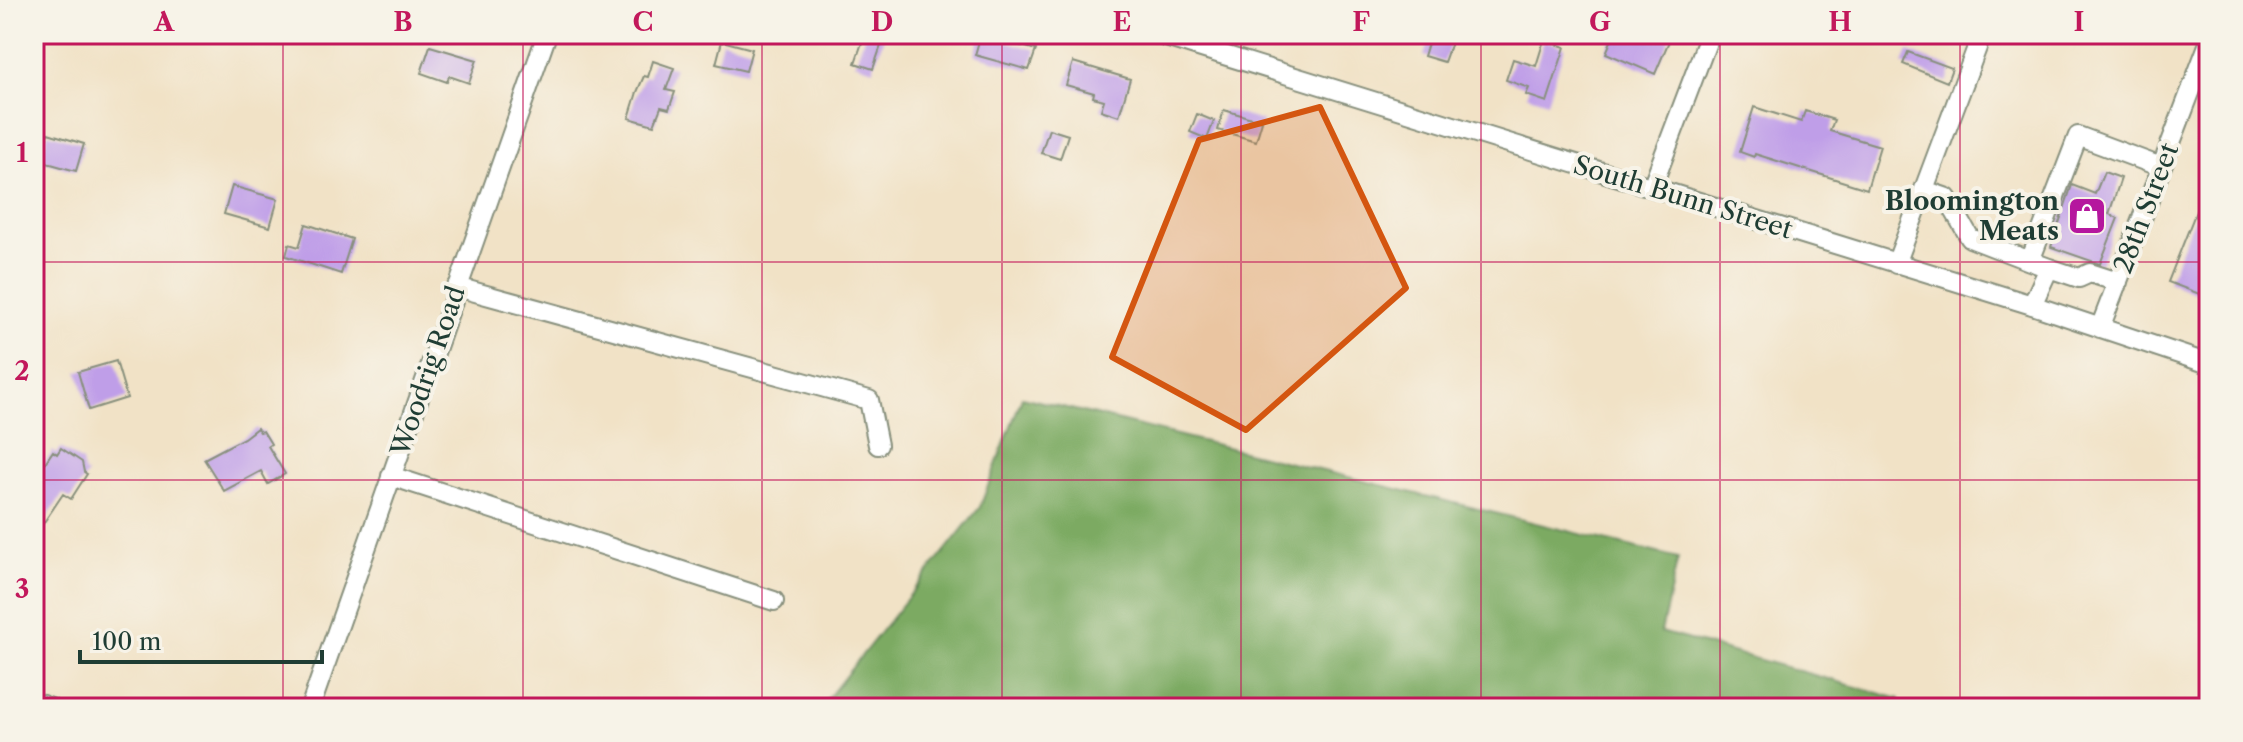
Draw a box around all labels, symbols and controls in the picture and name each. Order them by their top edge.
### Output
text: A [153,6,175,38]
text: B [393,6,413,38]
text: C [633,6,653,38]
text: D [871,6,893,38]
text: E [1113,6,1131,38]
text: F [1352,6,1370,38]
text: G [1589,6,1611,38]
text: H [1828,6,1852,38]
text: I [2074,6,2084,38]
text: 1 [16,137,28,169]
street label: 28th Street [2107,138,2186,277]
street label: South Bunn Street [1570,148,1797,246]
place label: Bloomington Meats [1885,185,2059,247]
shop icon: Bloomington Meats [2066,195,2108,237]
street label: Woodrig Road [384,282,472,461]
text: 2 [14,355,30,387]
text: 3 [15,573,29,605]
scale bar [80,614,322,664]
text: 100 m [92,627,161,656]

